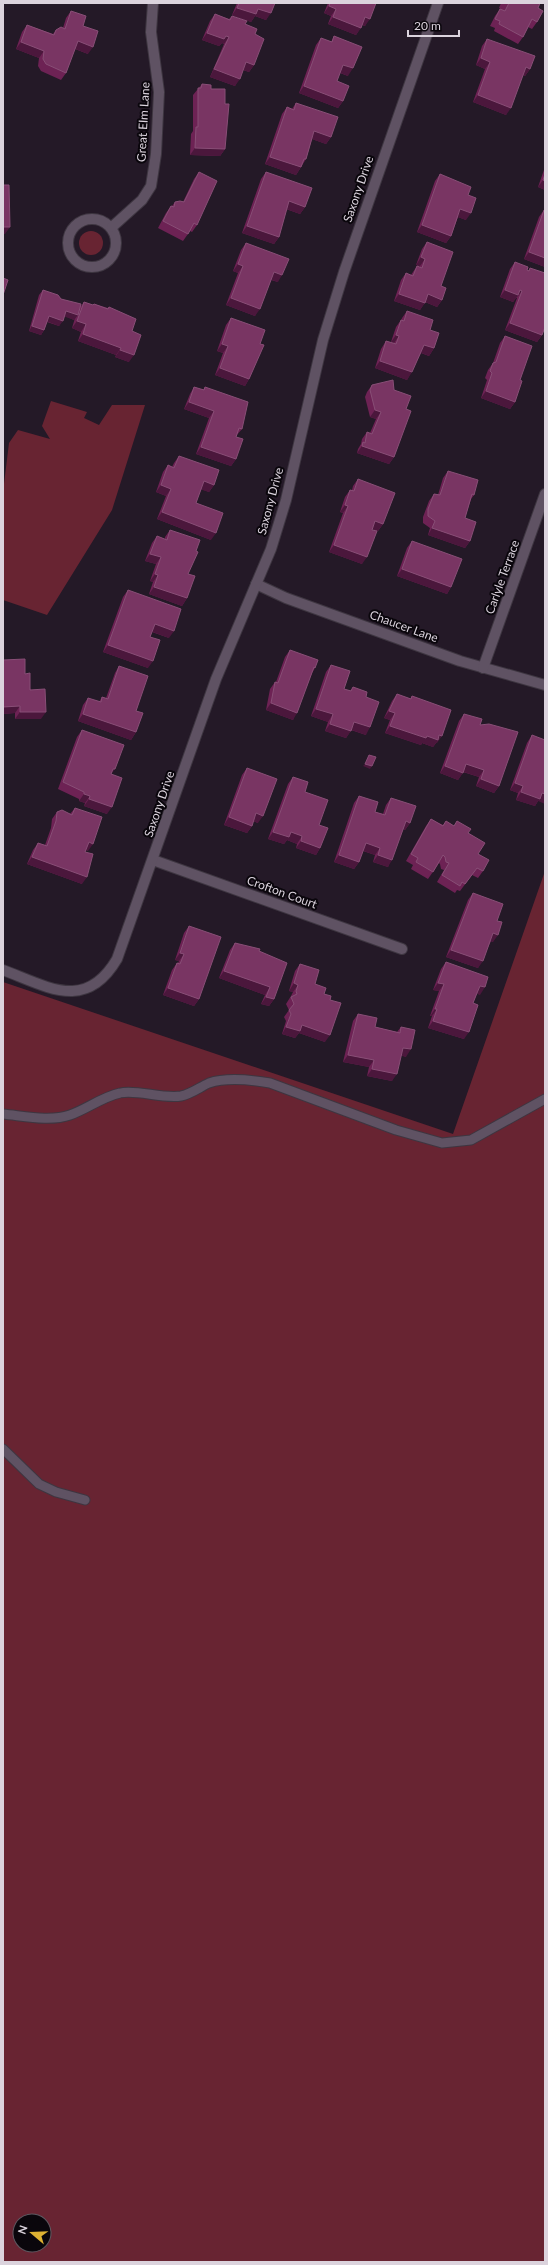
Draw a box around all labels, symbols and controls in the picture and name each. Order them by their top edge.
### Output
scale bar [408,12,459,38]
text: 20 m [414,18,441,33]
street label: Great Elm Lane [133,82,153,162]
street label: Saxony Drive [340,154,376,224]
street label: Saxony Drive [254,466,286,536]
street label: Carlyle Terrace [482,538,522,616]
street label: Chaucer Lane [368,607,440,645]
street label: Saxony Drive [141,769,177,839]
street label: Crofton Court [245,872,320,912]
north arrow [12,2213,52,2253]
text: N [15,2223,30,2236]

